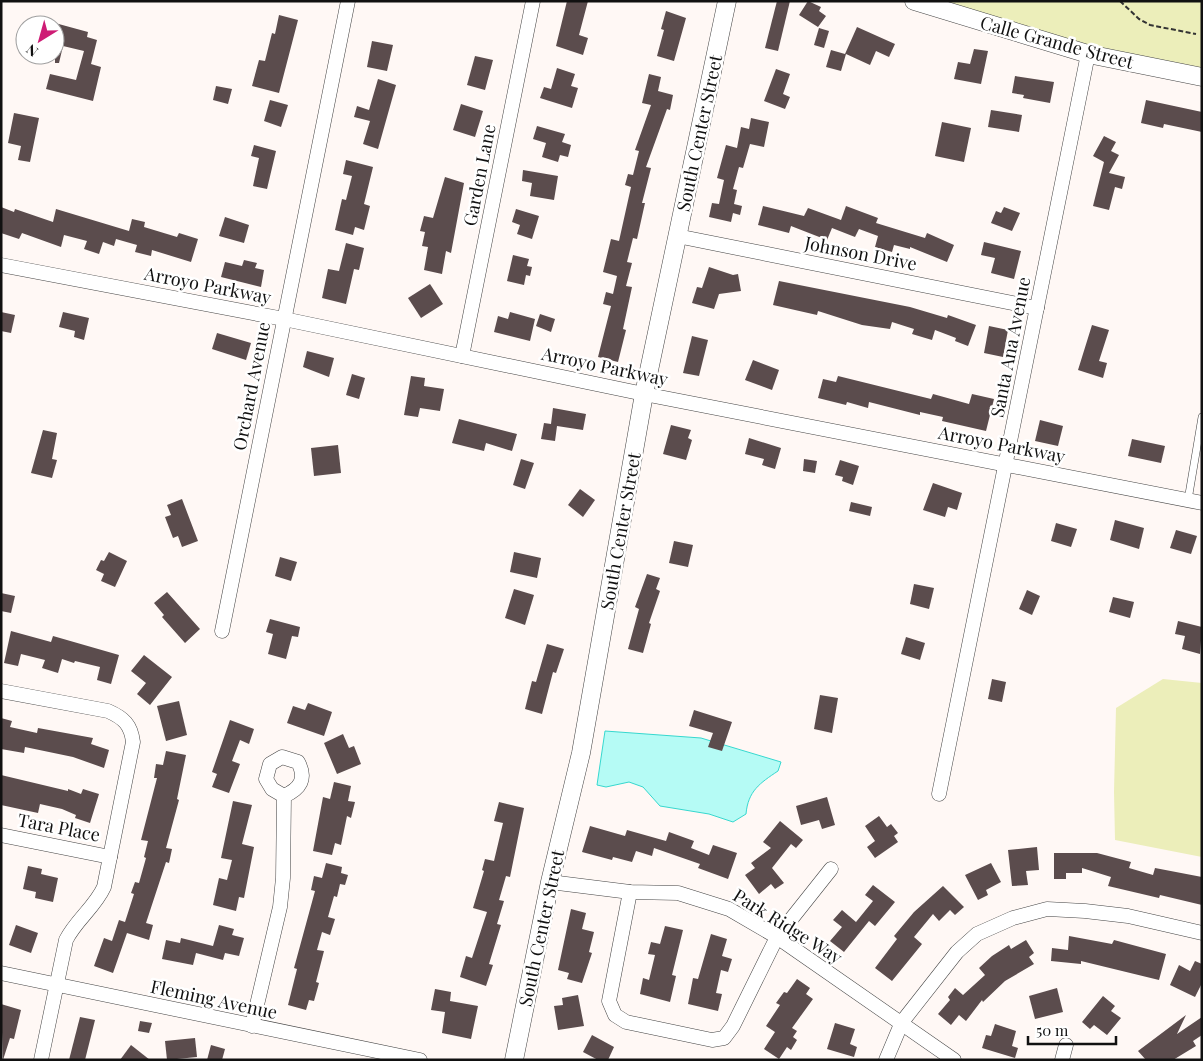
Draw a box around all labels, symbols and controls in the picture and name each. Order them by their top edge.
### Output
street label: Calle Grande Street [978,10,1137,74]
north arrow [15,15,65,65]
text: N [22,40,42,61]
street label: South Center Street [671,52,727,214]
street label: Garden Lane [457,122,501,228]
street label: Johnson Drive [802,230,919,276]
street label: Arroyo Parkway [142,261,273,309]
street label: Santa Ana Avenue [985,275,1035,419]
street label: Orchard Avenue [227,320,275,452]
street label: Arroyo Parkway [539,341,670,391]
street label: Arroyo Parkway [936,420,1067,468]
street label: South Center Street [594,450,646,612]
street label: Tara Place [16,807,102,847]
street label: South Center Street [513,847,569,1009]
street label: Park Ridge Way [729,883,847,969]
street label: Fleming Avenue [149,974,279,1024]
scale bar [1028,1014,1116,1046]
text: 50 m [1036,1020,1069,1040]

